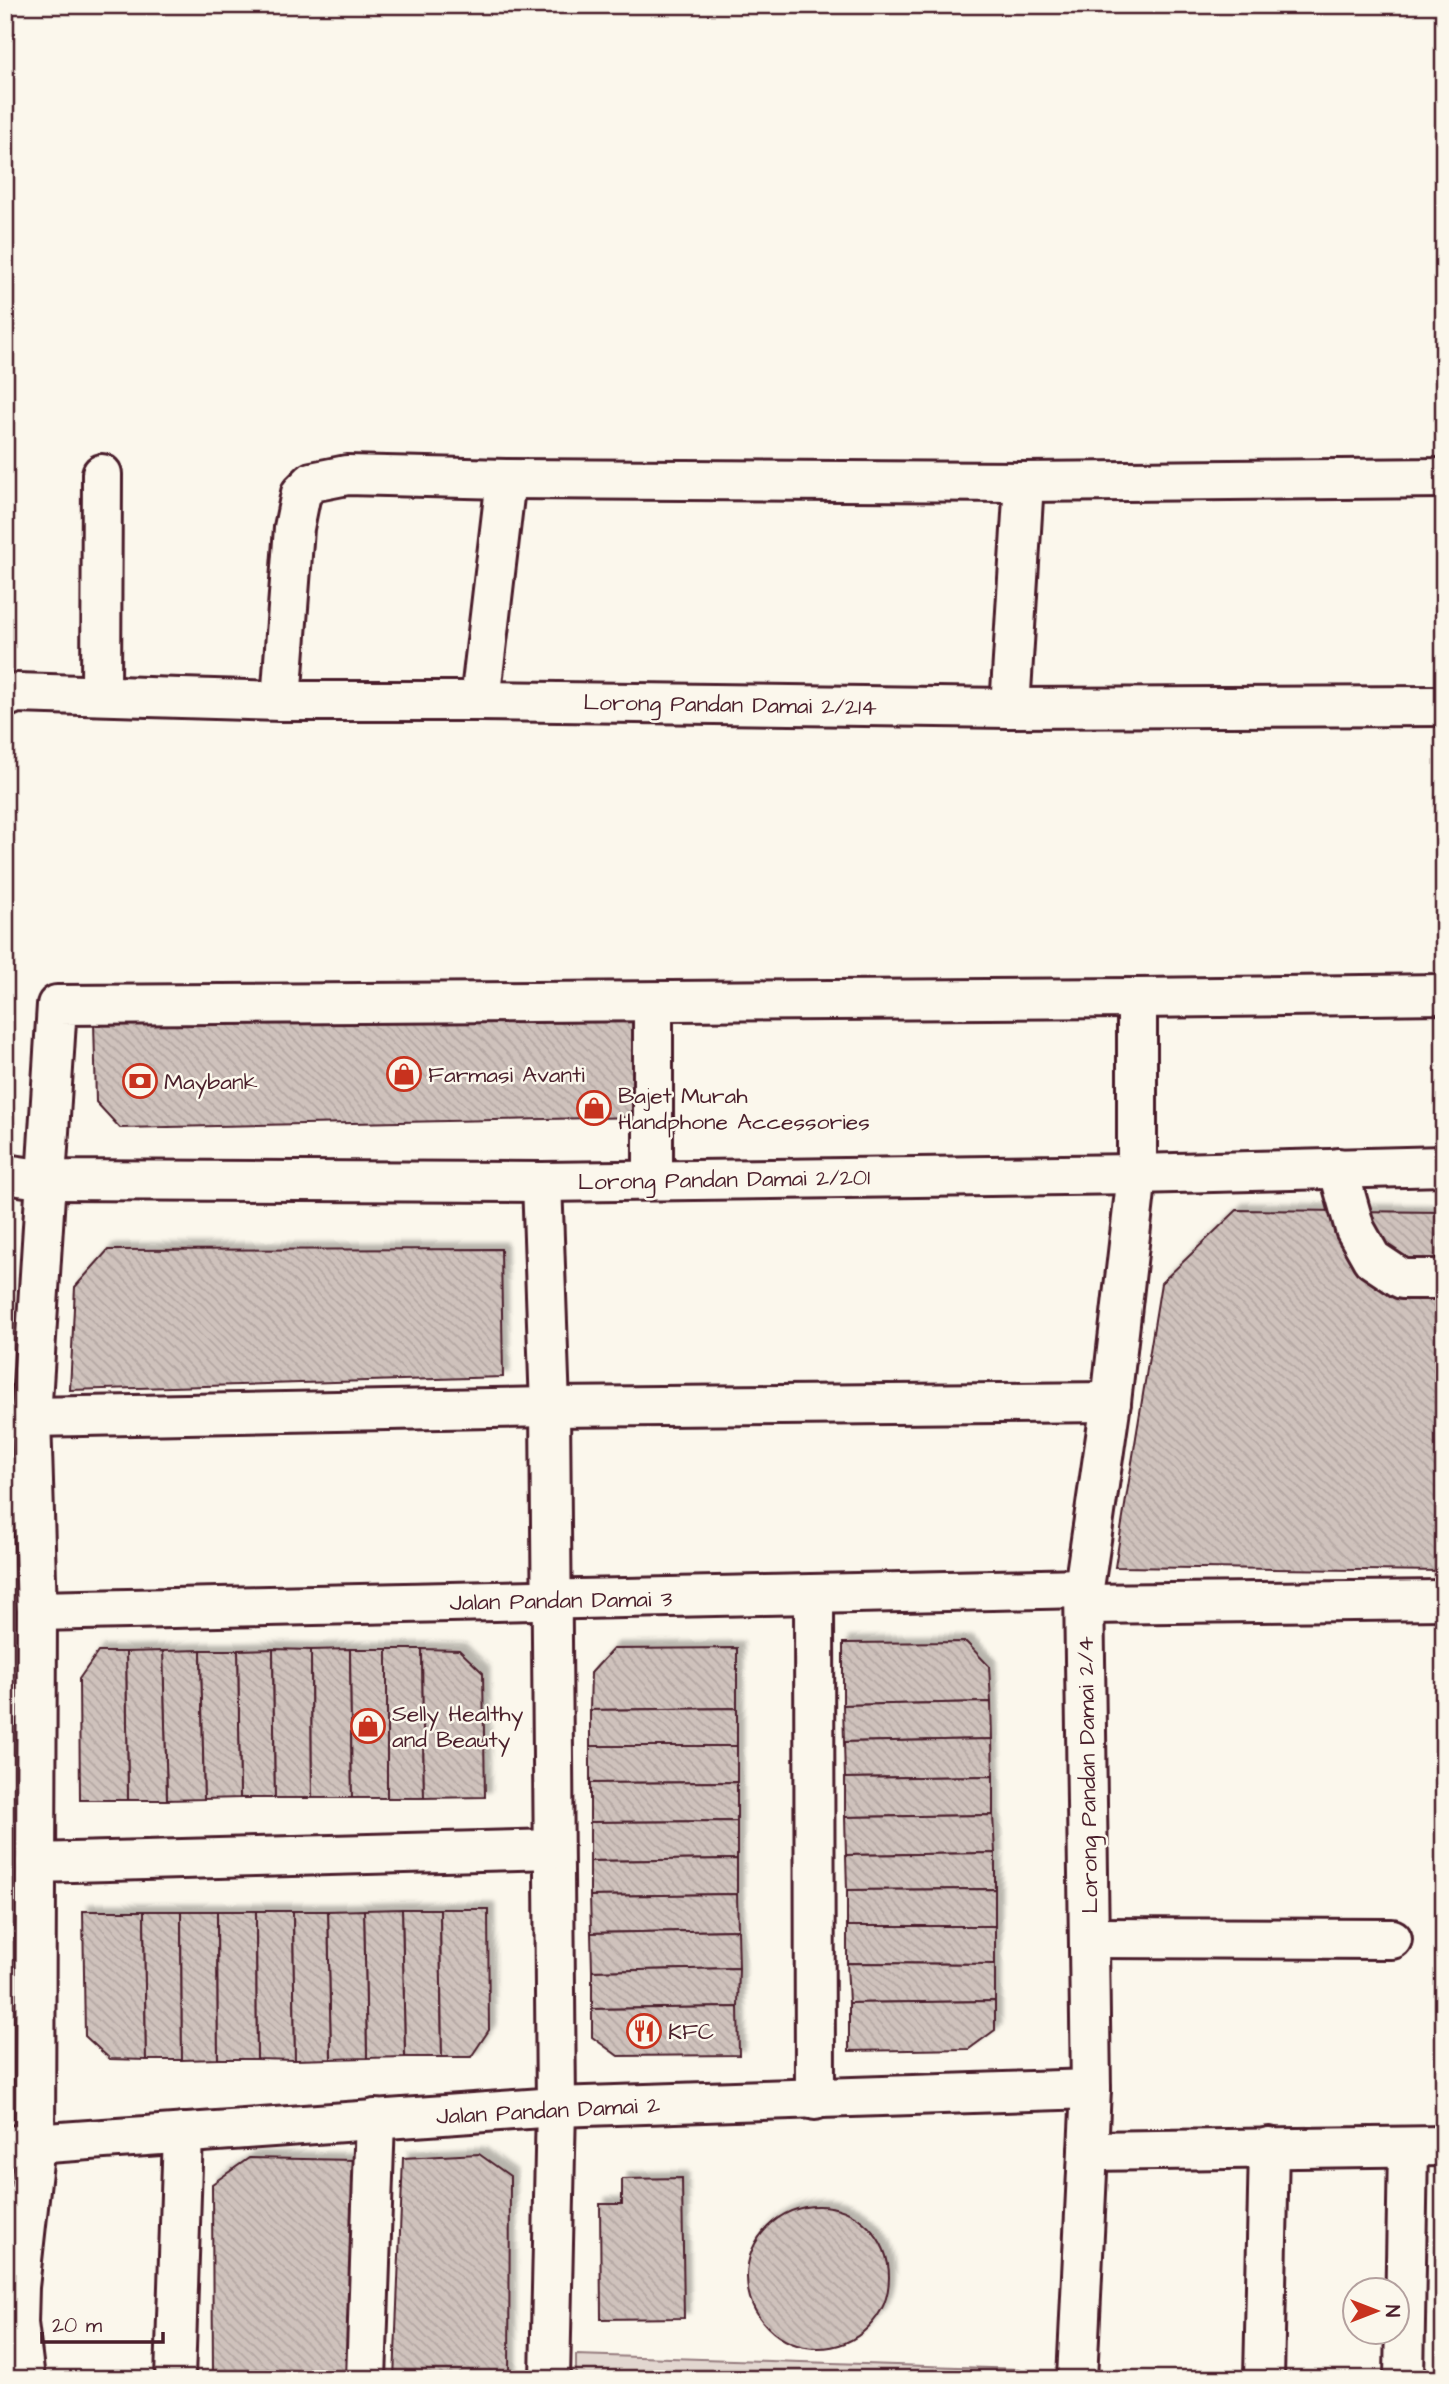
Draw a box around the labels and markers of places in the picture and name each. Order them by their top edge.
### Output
shop icon: Farmasi Avanti [385,1055,423,1093]
place label: Farmasi Avanti [428,1059,585,1091]
bank icon: Maybank [121,1062,159,1100]
place label: Maybank [164,1066,258,1099]
place label: Bajet Murah Handphone Accessories [618,1080,870,1138]
shop icon: Bajet Murah Handphone Accessories [575,1089,613,1127]
place label: Selly Healthy and Beauty [392,1698,524,1757]
shop icon: Selly Healthy and Beauty [349,1707,387,1745]
restaurant icon: KFC [625,2012,663,2050]
place label: KFC [668,2016,714,2048]

